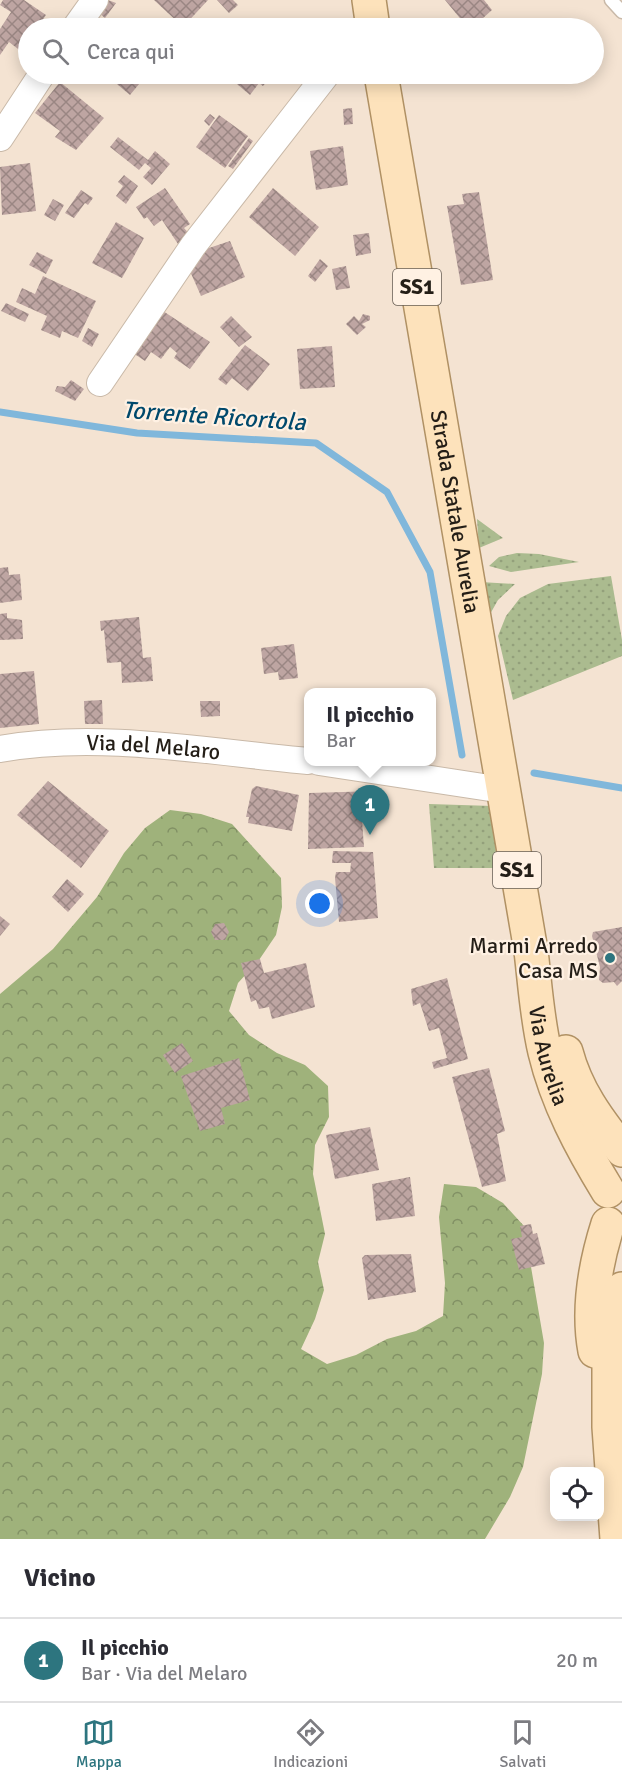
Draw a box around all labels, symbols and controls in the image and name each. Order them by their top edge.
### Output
search box [18,18,604,84]
icon: search [39,35,72,68]
text: Cerca qui [87,38,175,65]
road number: SS1 [393,269,441,305]
water label: Torrente Ricortola [121,395,308,437]
street label: Strada Statale Aurelia [425,408,487,615]
popup [304,688,436,766]
text: Il picchio [326,701,414,728]
street label: Via del Melaro [86,728,222,765]
text: Bar [326,728,356,753]
pin: 1 [350,786,389,835]
road number: SS1 [493,852,541,888]
your location [305,889,334,918]
place label: Marmi Arredo Casa MS [469,932,598,984]
marker: Marmi Arredo Casa MS [603,951,617,965]
street label: Via Aurelia [524,1004,575,1109]
map controls [550,1467,604,1521]
button: locate [550,1467,604,1521]
text: Vicino [24,1562,96,1594]
text: Il picchio [81,1634,169,1661]
text: 1 [38,1648,49,1673]
text: 20 m [556,1648,598,1673]
text: Bar · Via del Melaro [81,1661,247,1686]
tab: Mappa [76,1716,122,1772]
tab: Indicazioni [273,1716,348,1772]
tab: Salvati [499,1716,546,1772]

